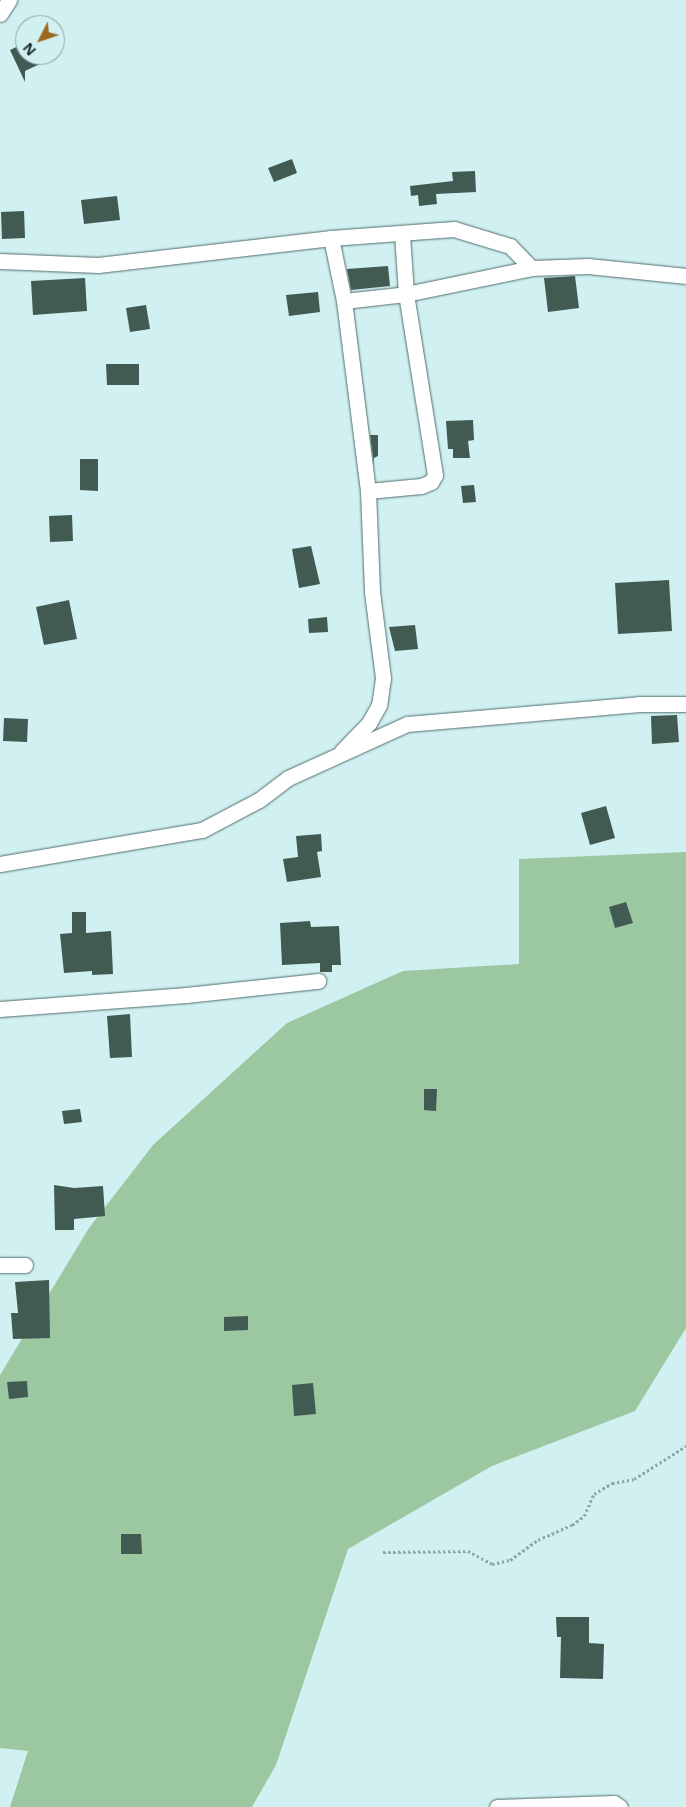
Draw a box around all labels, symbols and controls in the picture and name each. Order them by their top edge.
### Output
north arrow [15,15,65,65]
text: N [18,39,40,60]

